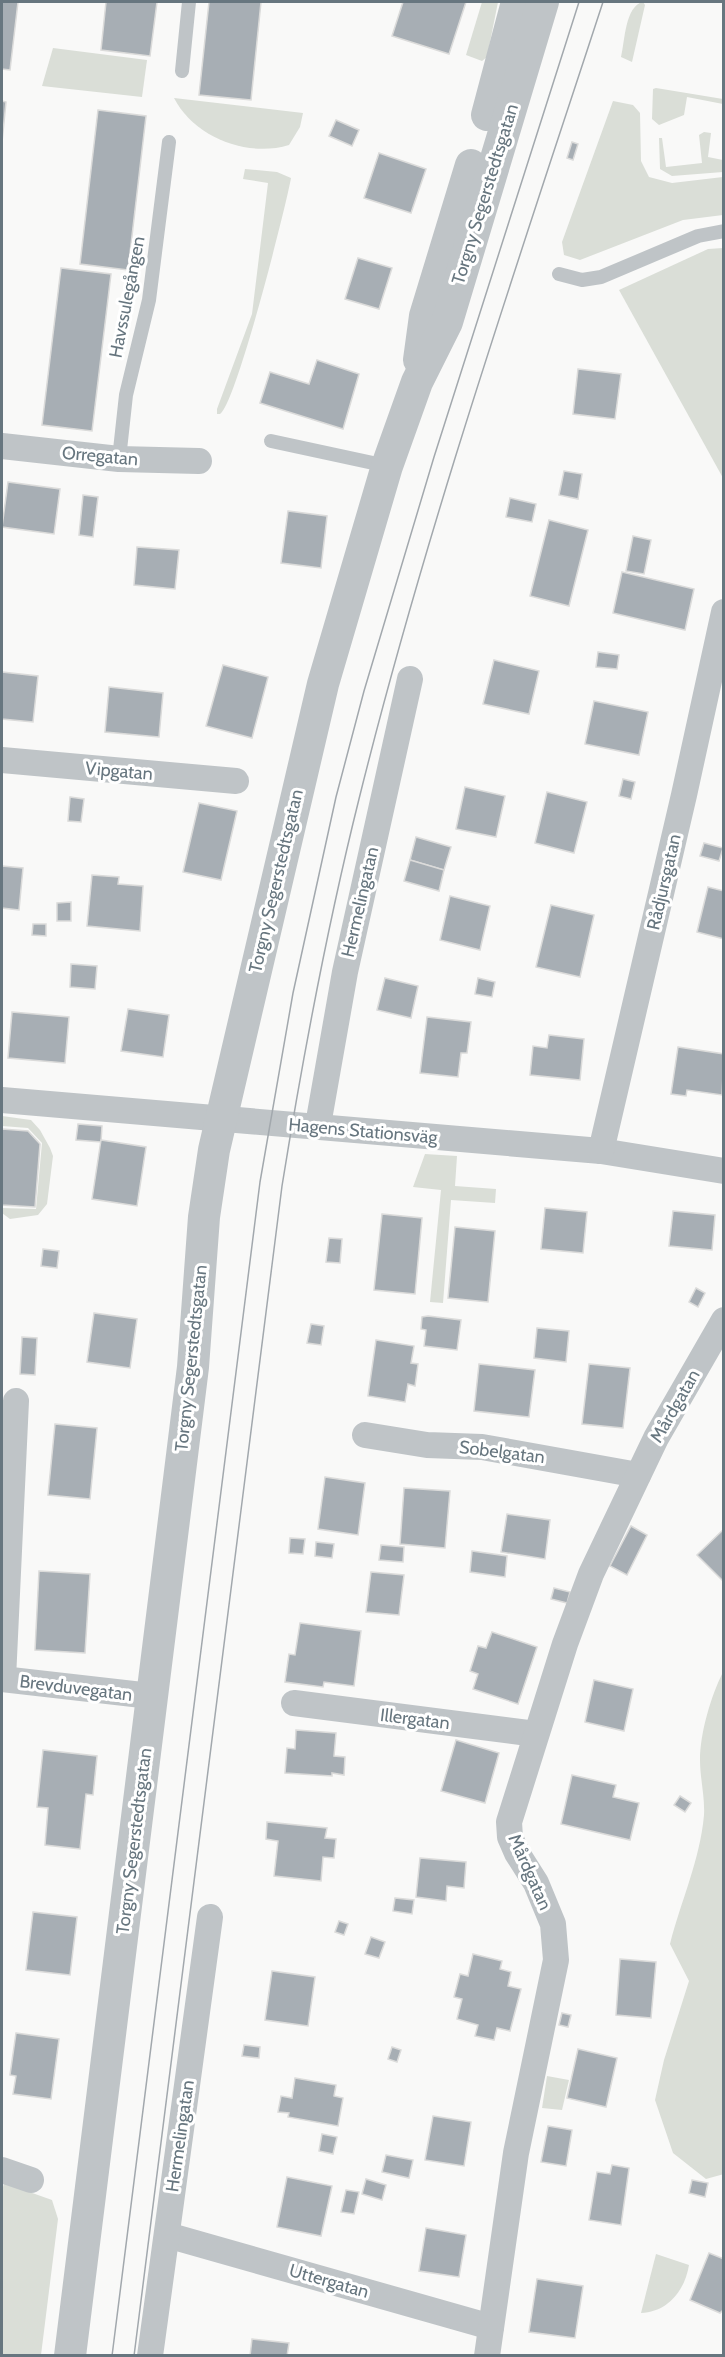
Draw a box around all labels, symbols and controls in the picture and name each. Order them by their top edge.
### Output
street label: Torgny Segerstedtsgatan [447,101,523,287]
street label: Havssulegången [104,234,150,360]
street label: Orregatan [61,442,139,470]
street label: Vipgatan [84,757,154,785]
street label: Torgny Segerstedtsgatan [244,787,308,975]
street label: Rådjursgatan [642,832,686,932]
street label: Hermelingatan [337,845,383,959]
street label: Hagens Stationsväg [288,1114,439,1149]
street label: Torgny Segerstedtsgatan [170,1264,212,1452]
street label: Mårdgatan [645,1366,705,1446]
street label: Sobelgatan [458,1436,546,1468]
street label: Brevduvegatan [18,1670,134,1706]
street label: Illergatan [379,1704,451,1734]
street label: Torgny Segerstedtsgatan [112,1747,156,1935]
street label: Mårdgatan [504,1831,556,1913]
street label: Hermelingatan [161,2079,199,2193]
street label: Uttergatan [287,2259,371,2303]

